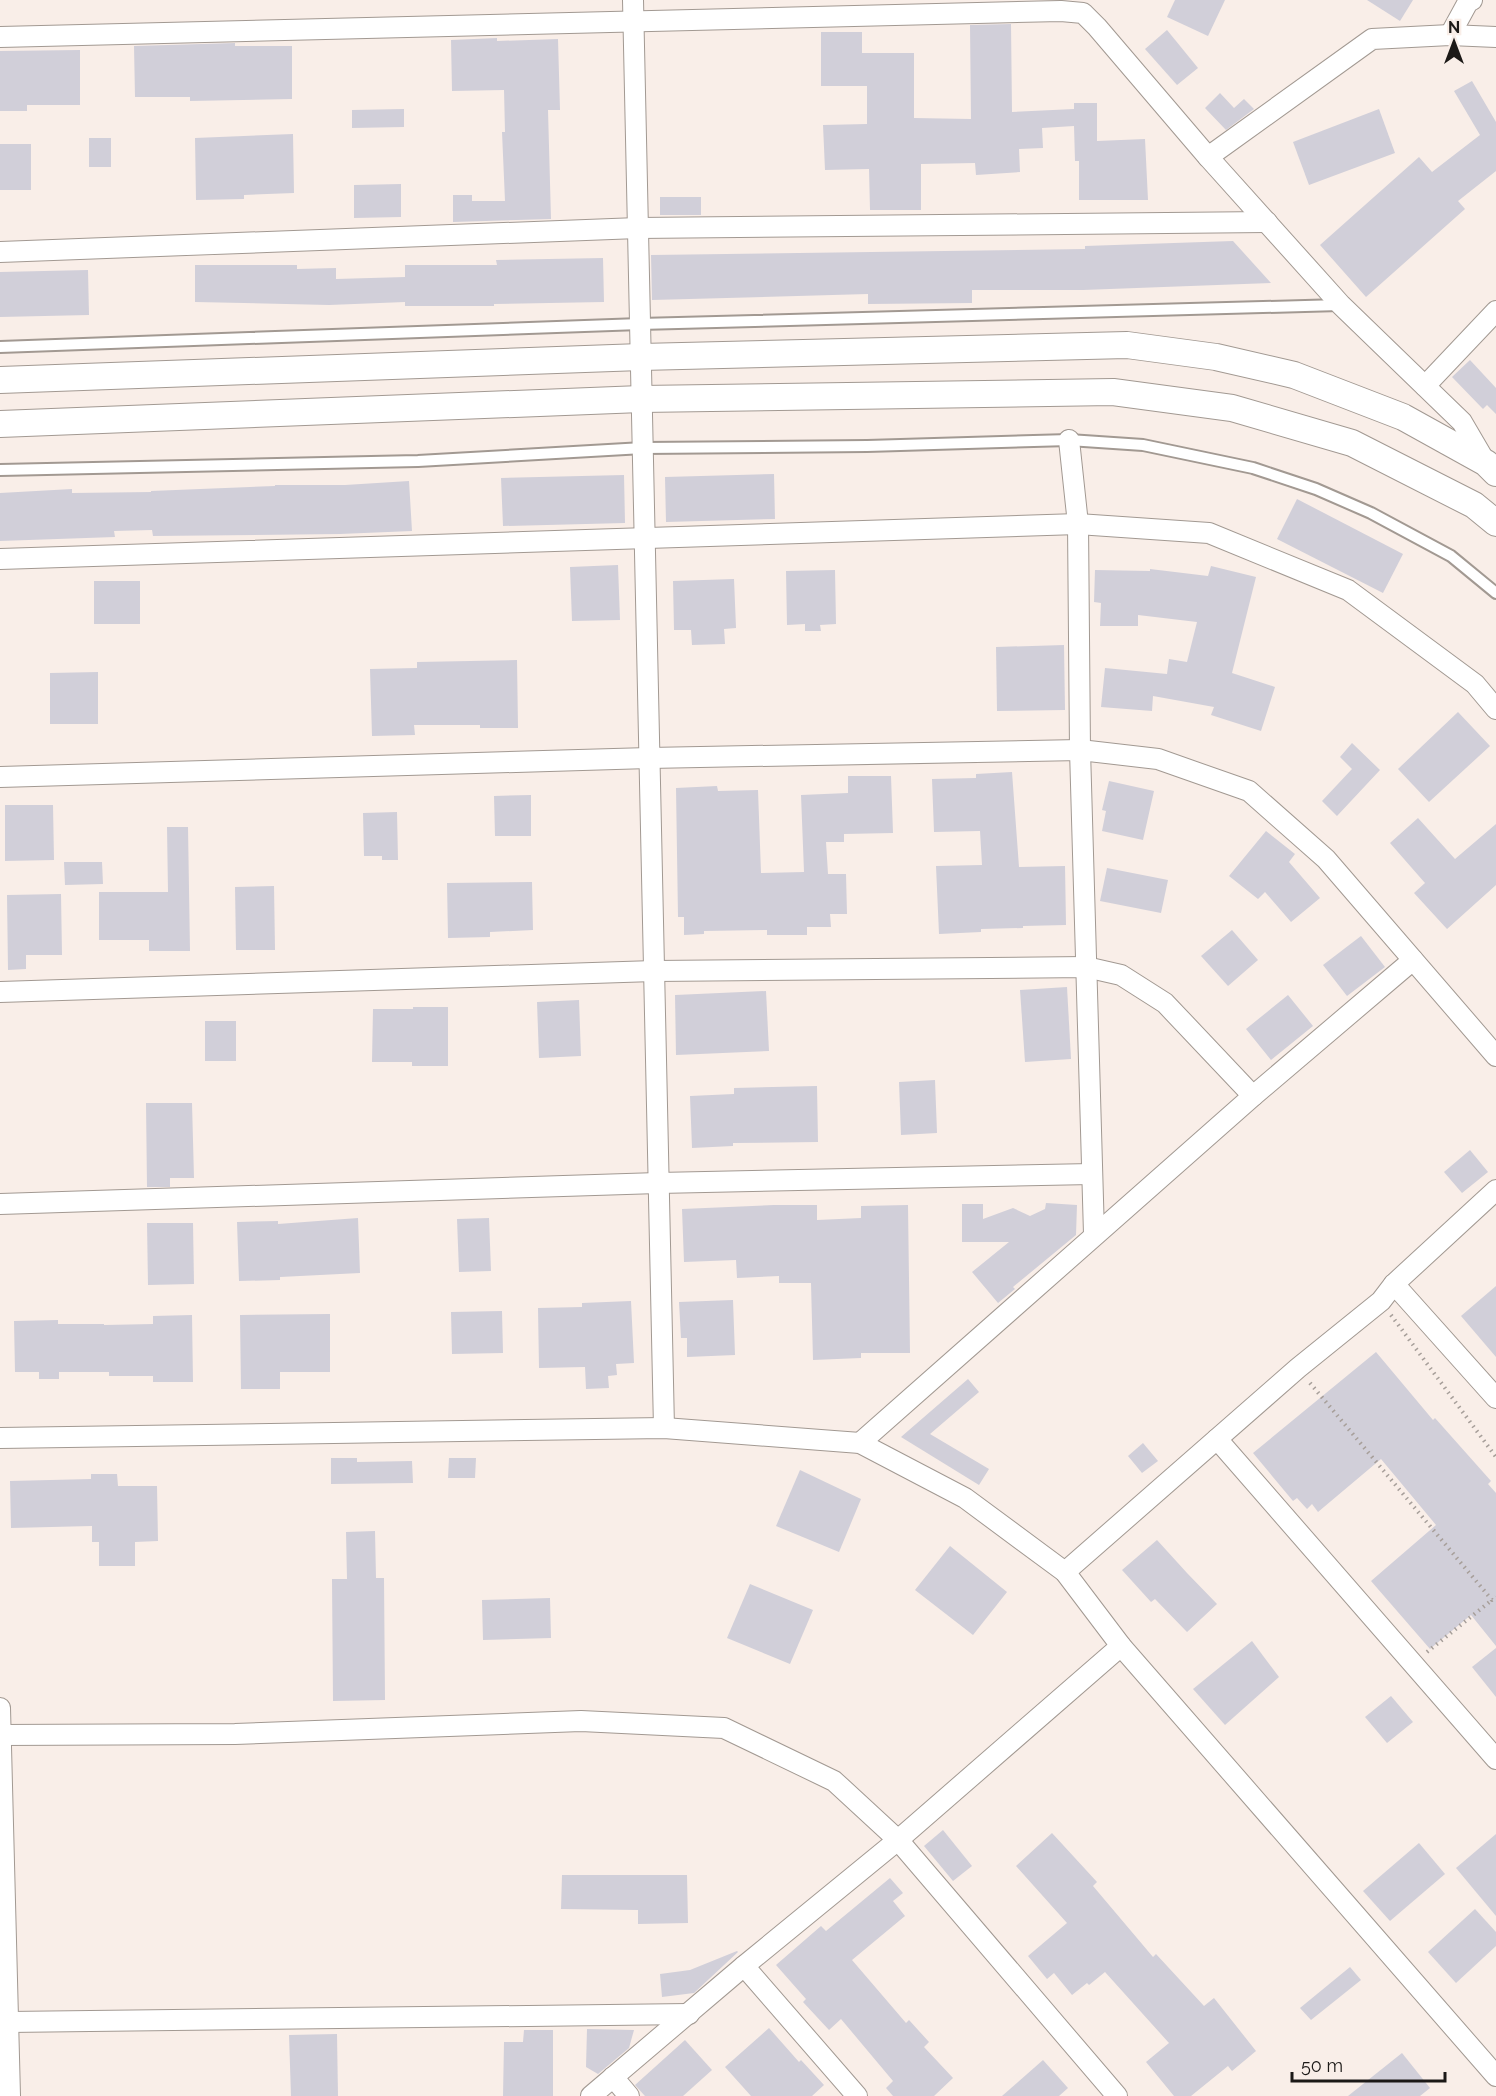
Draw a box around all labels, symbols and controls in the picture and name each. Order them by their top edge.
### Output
north arrow [1424,12,1484,72]
text: N [1448,18,1460,37]
scale bar [1292,2045,1445,2083]
text: 50 m [1301,2055,1343,2076]

